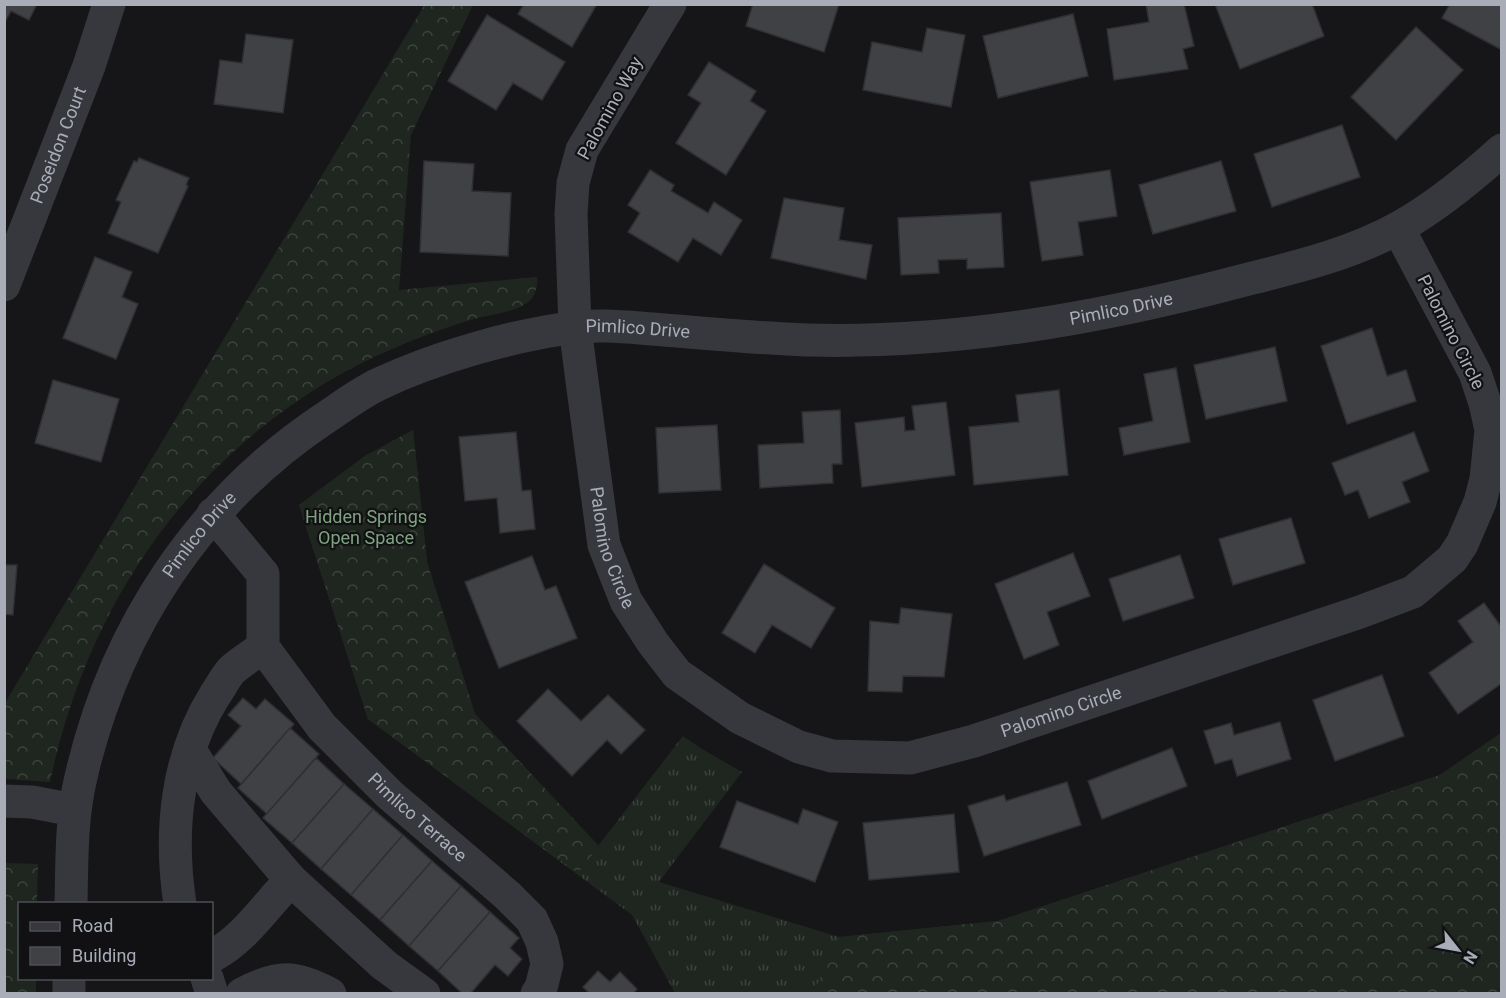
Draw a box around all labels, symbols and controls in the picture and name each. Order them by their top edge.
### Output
street label: Palomino Way [573,52,647,163]
street label: Poseidon Court [26,83,90,207]
street label: Palomino Circle [1414,271,1489,393]
street label: Pimlico Drive [1068,287,1175,329]
street label: Pimlico Drive [585,315,691,342]
street label: Palomino Circle [586,485,639,612]
street label: Pimlico Drive [158,487,240,582]
park label: Hidden Springs Open Space [305,506,427,548]
street label: Palomino Circle [998,681,1124,741]
street label: Pimlico Terrace [364,768,471,866]
legend [18,902,213,980]
text: Road [72,915,113,936]
north arrow [1428,920,1488,980]
text: Building [72,945,136,966]
text: N [1459,948,1481,967]

